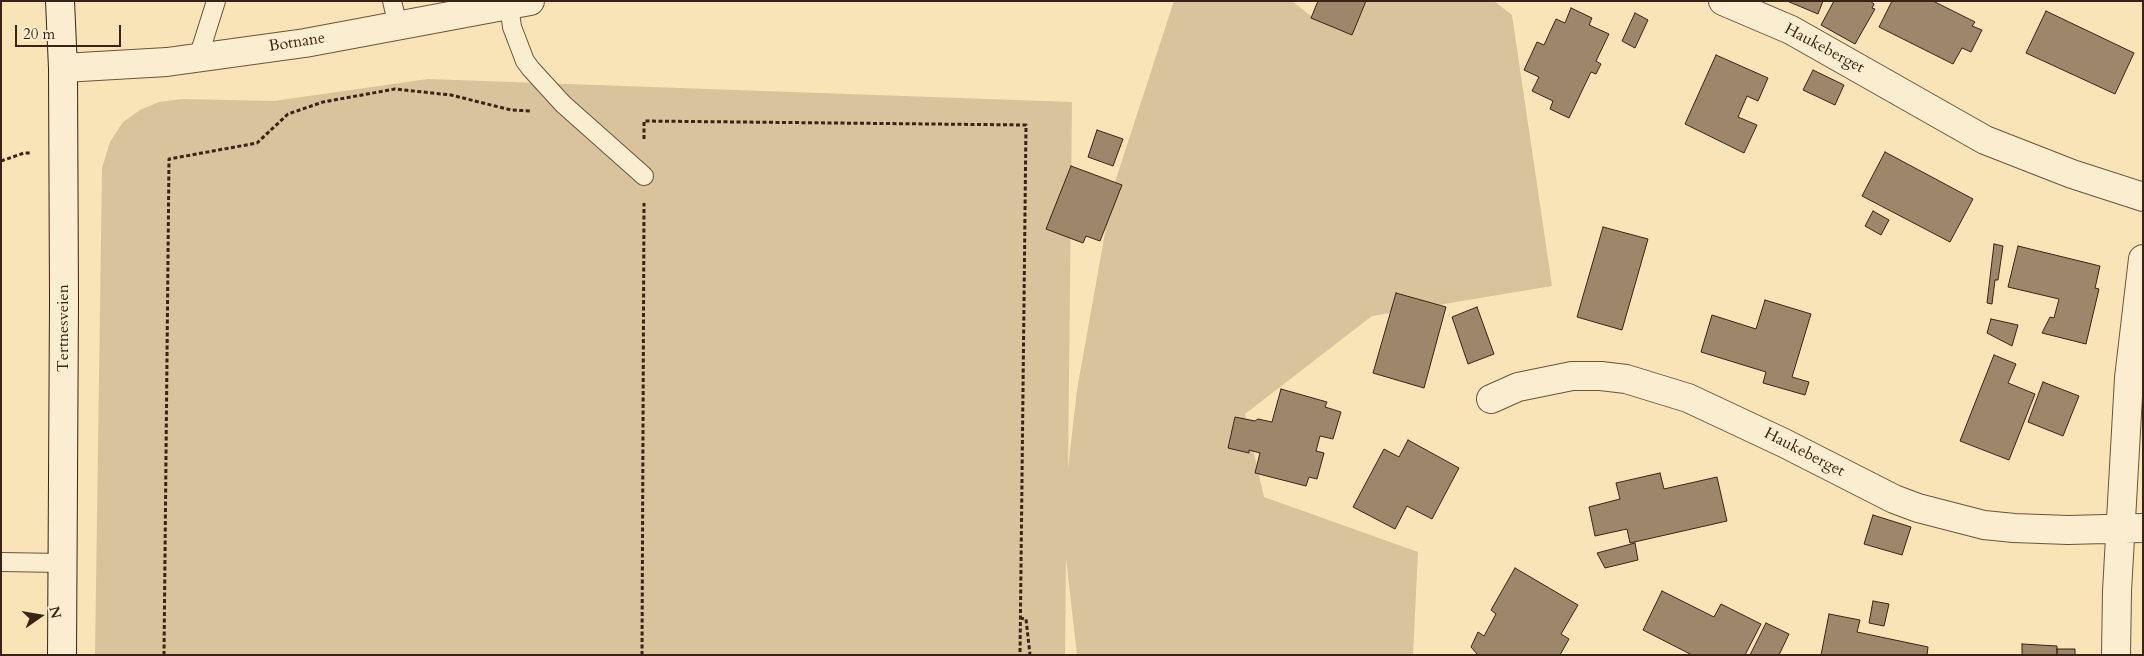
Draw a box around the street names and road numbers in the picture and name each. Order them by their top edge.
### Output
street label: Haukeberget [1781,20,1867,78]
street label: Botnane [267,29,327,57]
street label: Tertnesveien [54,284,74,372]
street label: Haukeberget [1760,424,1848,482]

